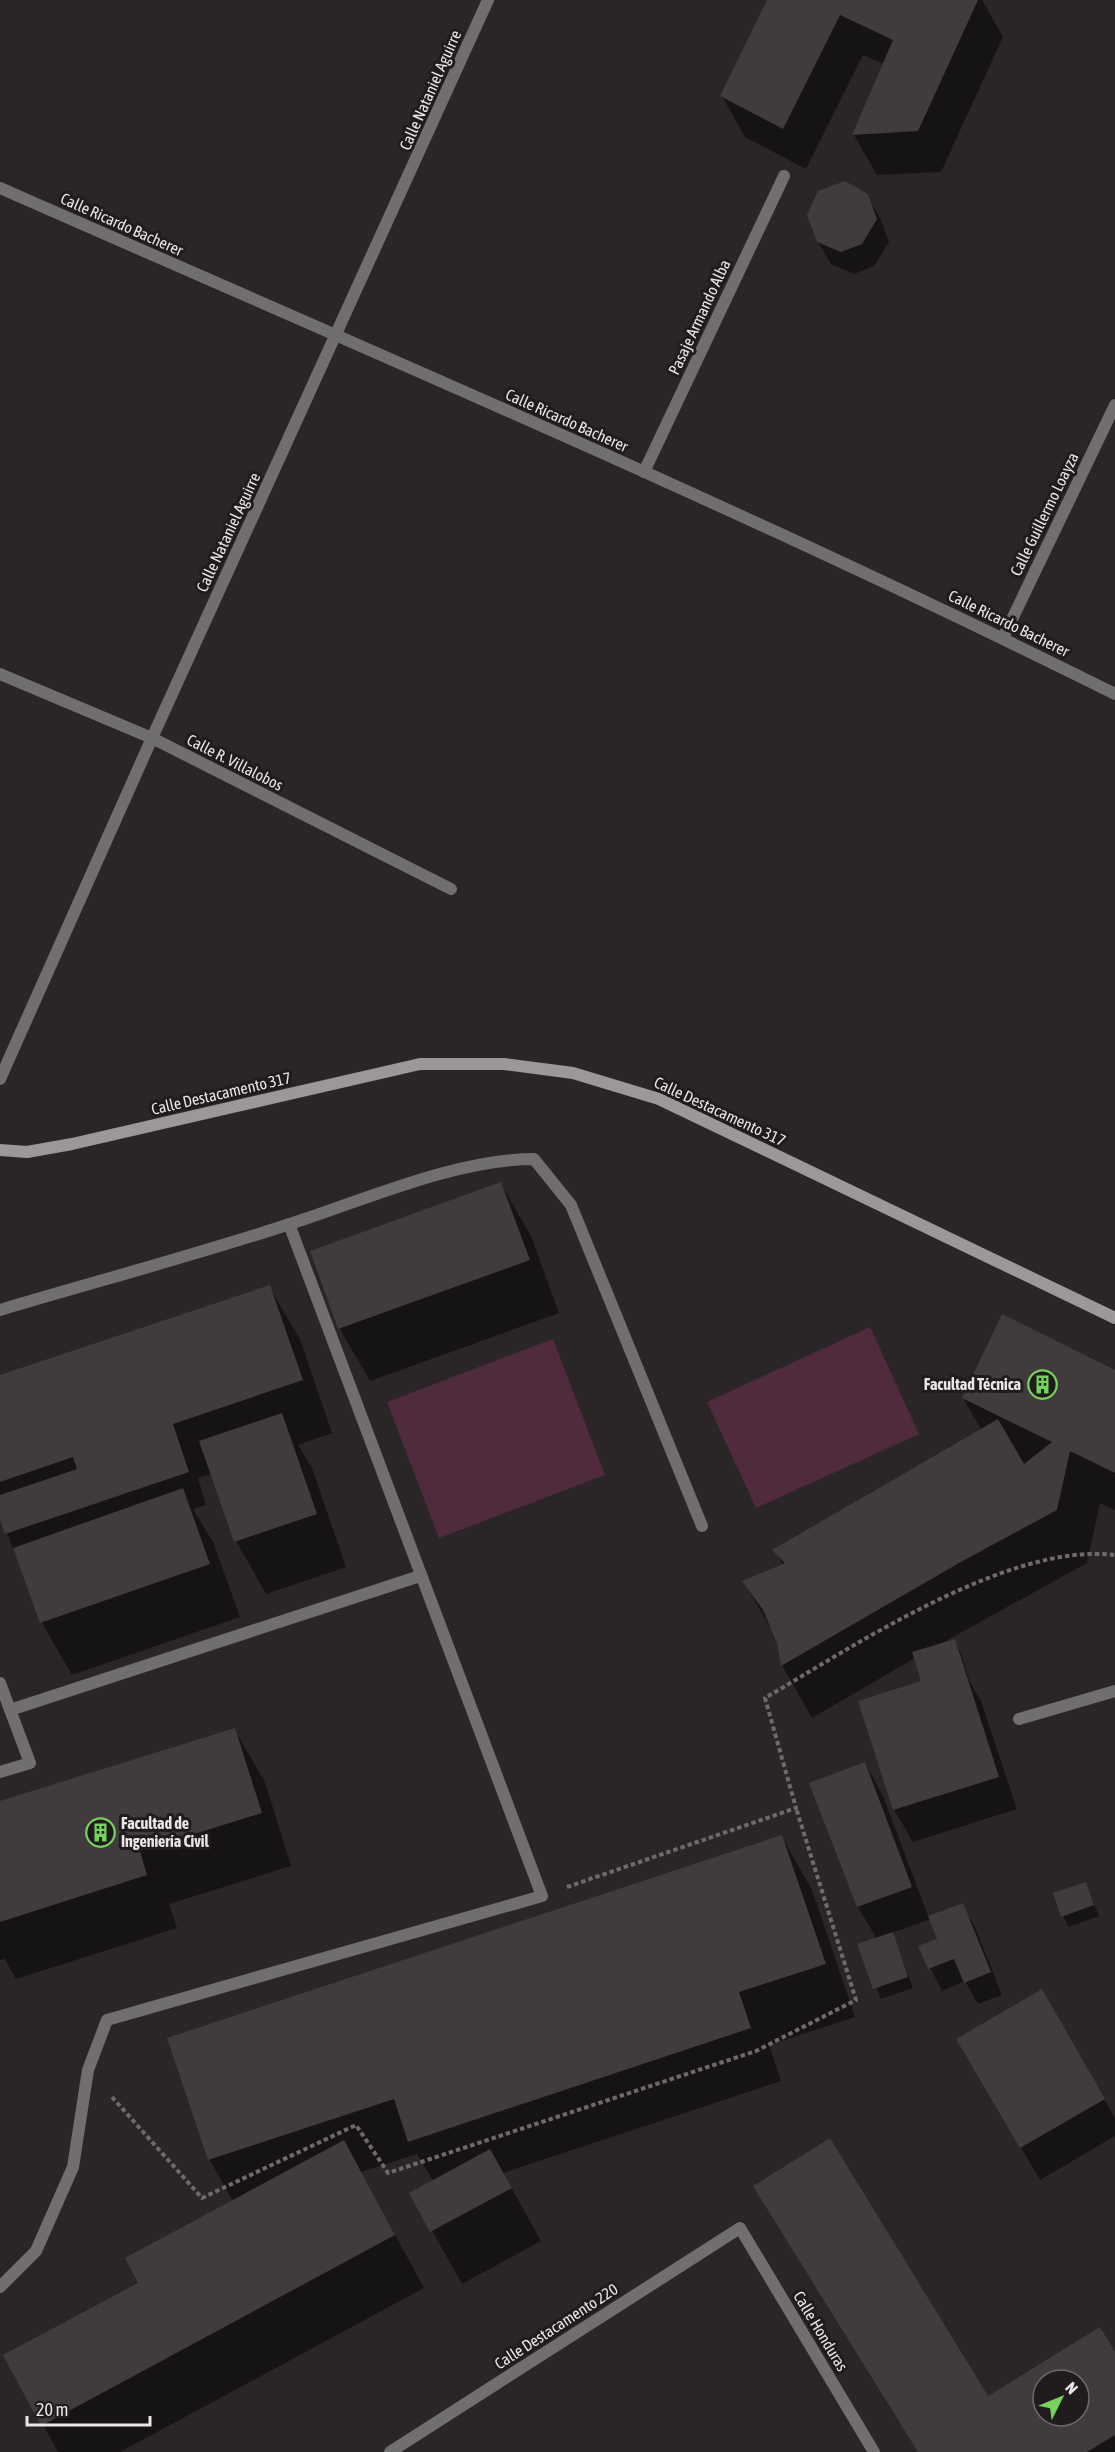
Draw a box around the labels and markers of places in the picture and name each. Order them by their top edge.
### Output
building icon: Facultad Técnica [1026,1368,1058,1400]
place label: Facultad Técnica [924,1375,1021,1393]
place label: Facultad de Ingeniería Civil [121,1814,210,1850]
building icon: Facultad de Ingeniería Civil [84,1816,116,1848]

